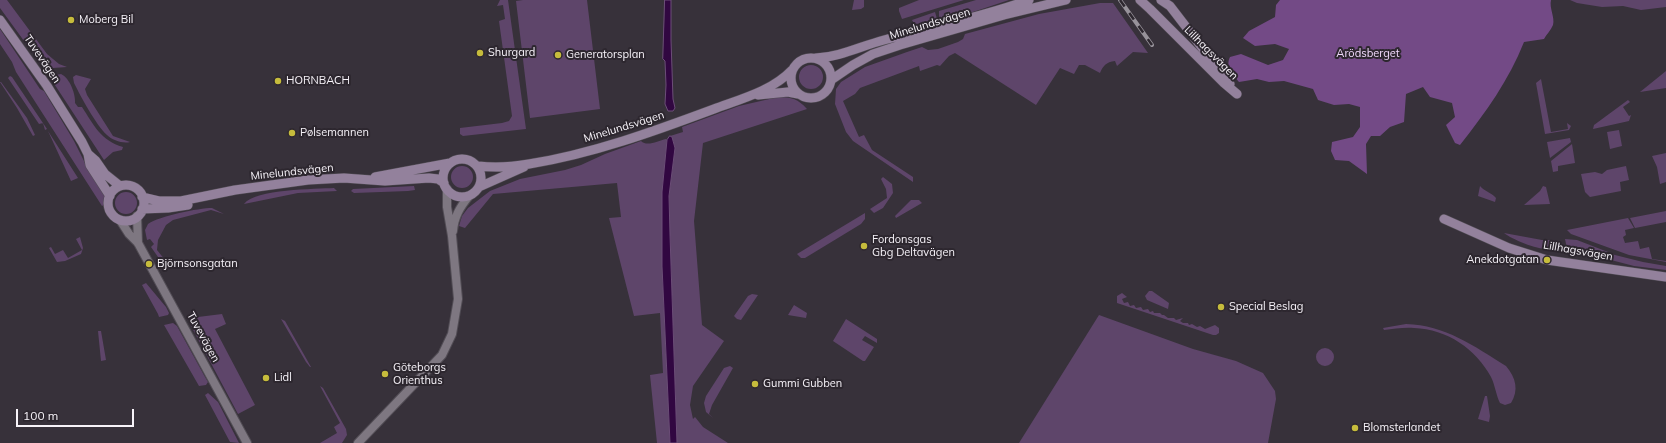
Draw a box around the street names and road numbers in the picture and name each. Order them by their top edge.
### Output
street label: Minelundsvägen [888,6,972,42]
street label: Lillhagsvägen [1181,23,1241,83]
street label: Tuvevägen [21,32,63,86]
street label: Minelundsvägen [582,109,666,145]
street label: Minelundsvägen [250,161,334,183]
street label: Lillhagsvägen [1542,238,1614,264]
street label: Tuvevägen [184,310,222,364]

